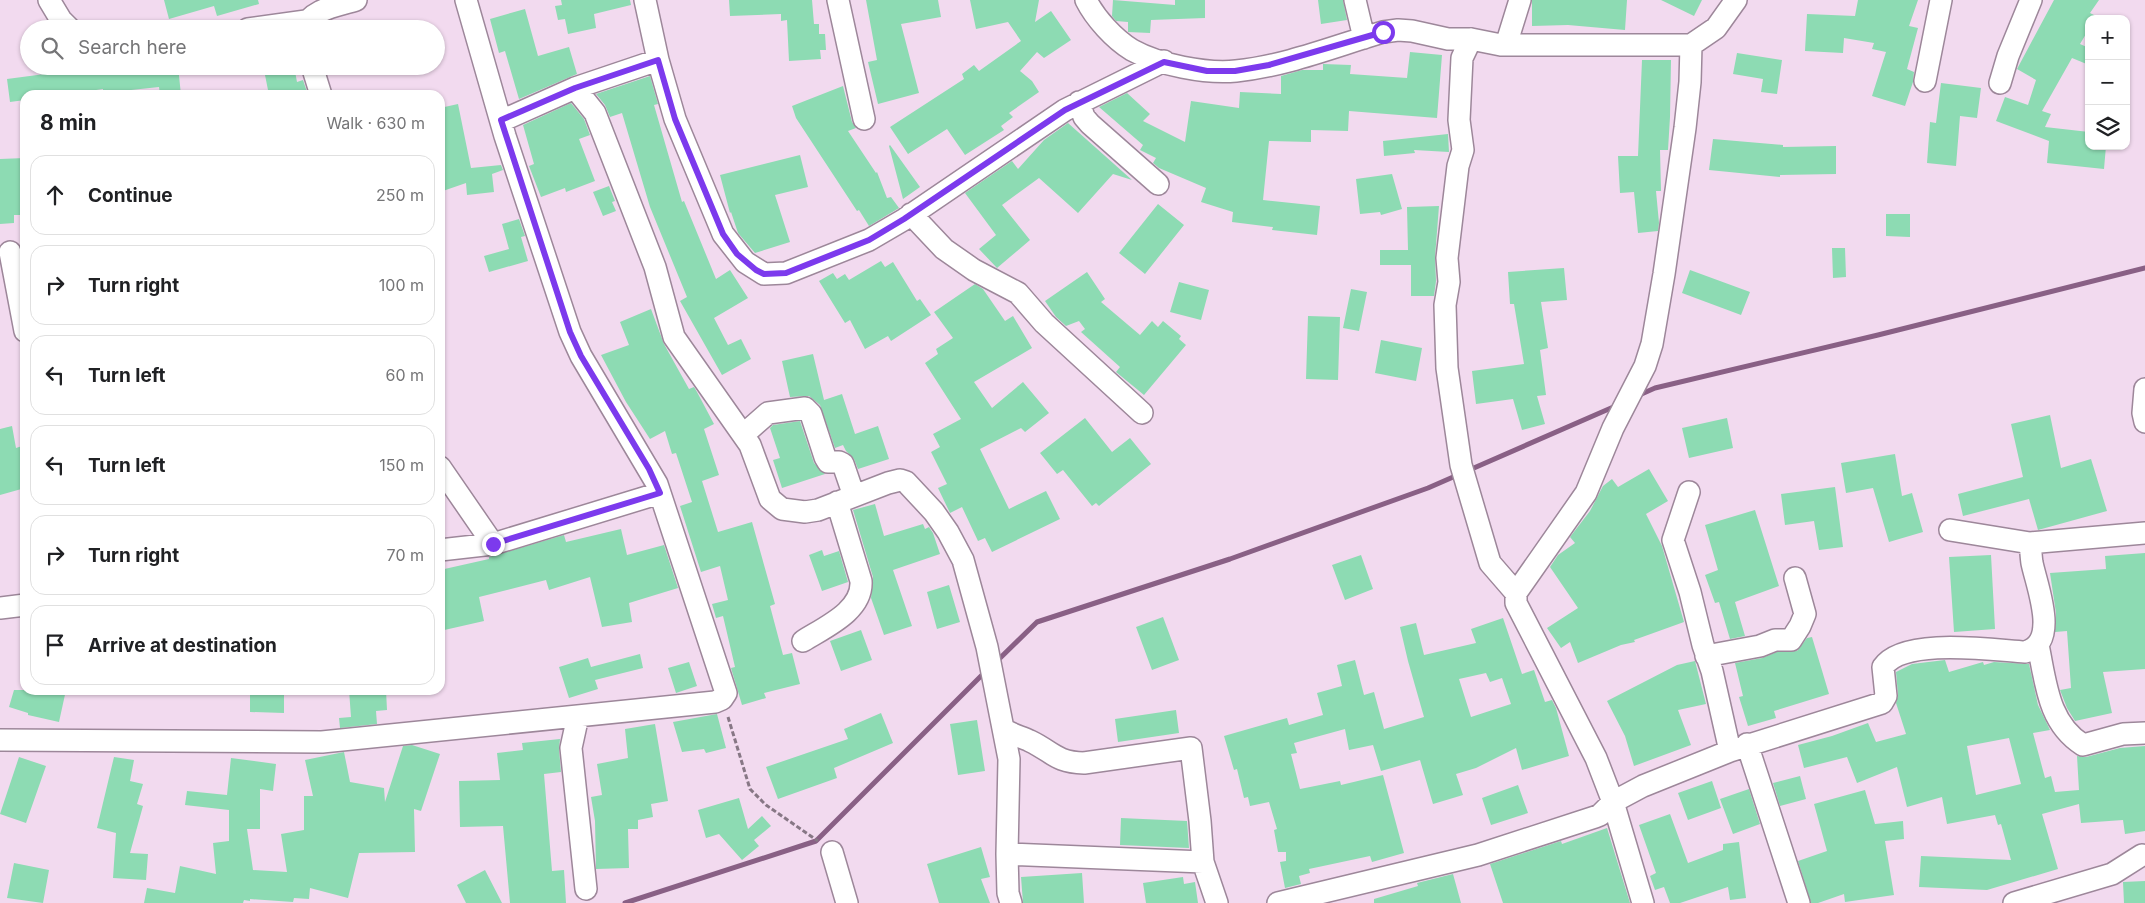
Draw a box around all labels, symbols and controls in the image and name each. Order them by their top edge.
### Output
map controls [2085,15,2130,150]
button: + [2085,15,2130,60]
search box [20,20,445,75]
route start [1372,21,1395,44]
icon: search [38,34,66,62]
text: Search here [78,36,187,59]
button: − [2085,60,2130,105]
button: layers [2085,105,2130,150]
text: 8 min [40,110,97,135]
text: Walk · 630 m [326,113,425,133]
icon: ahead [41,181,69,209]
text: Continue [88,184,173,207]
text: 250 m [376,185,424,205]
icon: right [41,271,69,299]
text: Turn right [88,274,179,297]
text: 100 m [379,275,424,295]
icon: left [41,361,69,389]
text: Turn left [88,364,166,387]
text: 60 m [385,365,424,385]
icon: left [41,451,69,479]
text: Turn left [88,454,166,477]
text: 150 m [379,455,424,475]
route end [482,533,505,556]
icon: right [41,541,69,569]
text: Turn right [88,544,179,567]
text: 70 m [387,545,424,565]
icon: arrive [41,631,69,659]
text: Arrive at destination [88,634,277,657]

